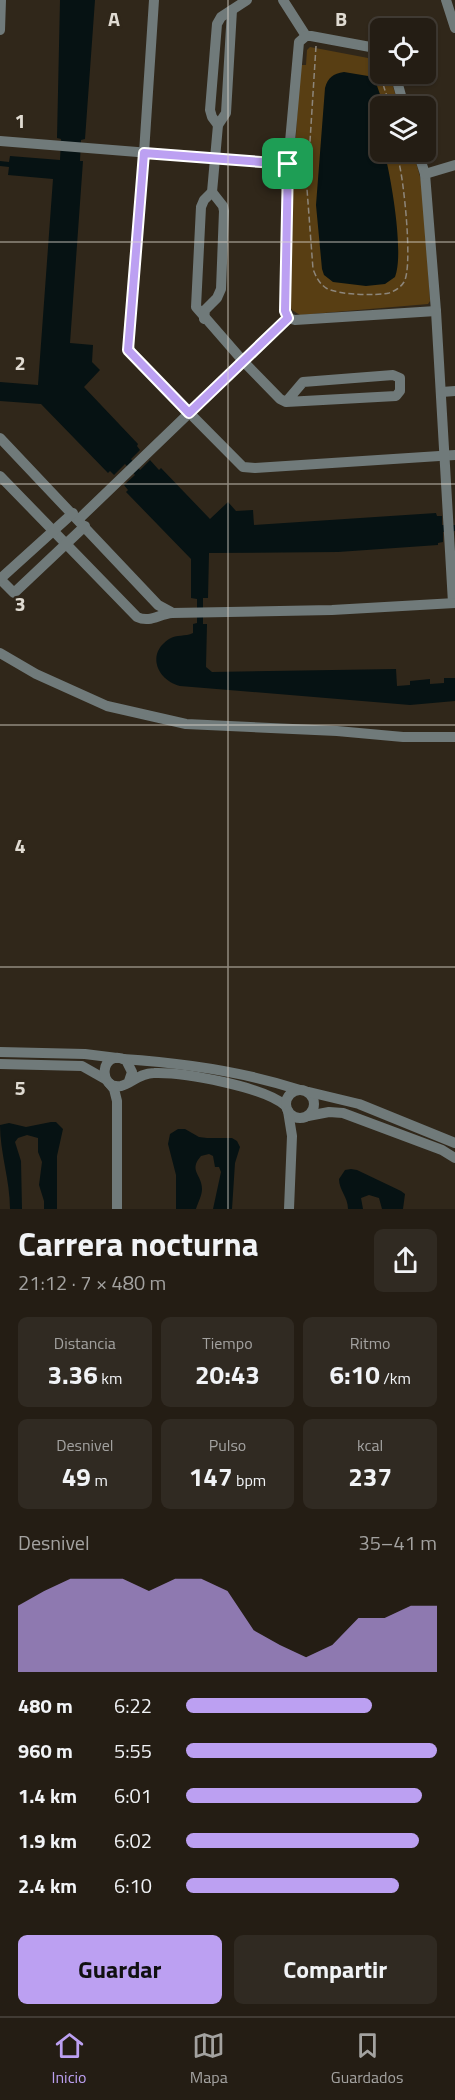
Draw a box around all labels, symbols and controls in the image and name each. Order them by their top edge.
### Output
text: A [108,3,120,34]
text: B [335,3,347,34]
map controls [370,18,436,162]
button: locate [370,18,436,84]
button: layers [370,96,436,162]
text: 1 [14,105,26,136]
pin [262,138,313,189]
icon: arrive [271,147,304,180]
text: 2 [14,347,26,378]
text: 3 [14,588,26,619]
text: 4 [14,830,26,861]
text: 5 [14,1072,26,1103]
text: Carrera nocturna [18,1219,259,1269]
button: share [374,1229,437,1292]
text: 21:12 · 7 × 480 m [18,1267,166,1298]
text: Distancia [54,1331,116,1355]
text: Tiempo [202,1331,253,1355]
text: Ritmo [350,1331,391,1355]
text: 3.36 [47,1355,98,1394]
text: 20:43 [195,1355,260,1394]
text: 6:10 [329,1355,380,1394]
text: km [98,1366,122,1390]
text: /km [380,1366,411,1390]
text: Desnivel [56,1433,113,1457]
text: Pulso [209,1433,246,1457]
text: kcal [357,1433,383,1457]
text: 49 [62,1457,91,1496]
text: 147 [189,1457,232,1496]
text: 237 [348,1457,392,1496]
text: m [91,1468,108,1492]
text: bpm [232,1468,266,1492]
text: Desnivel [18,1527,90,1558]
text: 35–41 m [358,1527,437,1558]
text: 480 m [18,1690,73,1721]
text: 6:22 [114,1690,152,1721]
text: 960 m [18,1735,73,1766]
text: 5:55 [114,1735,152,1766]
text: 1.4 km [18,1780,77,1811]
text: 6:01 [114,1780,152,1811]
text: 1.9 km [18,1825,77,1856]
text: 6:02 [114,1825,152,1856]
text: 2.4 km [18,1870,77,1901]
text: 6:10 [114,1870,152,1901]
button: Guardar [18,1935,222,2004]
button: Compartir [234,1935,437,2004]
tab: Inicio [52,2029,87,2089]
tab: Mapa [190,2029,228,2089]
tab: Guardados [331,2029,403,2089]

